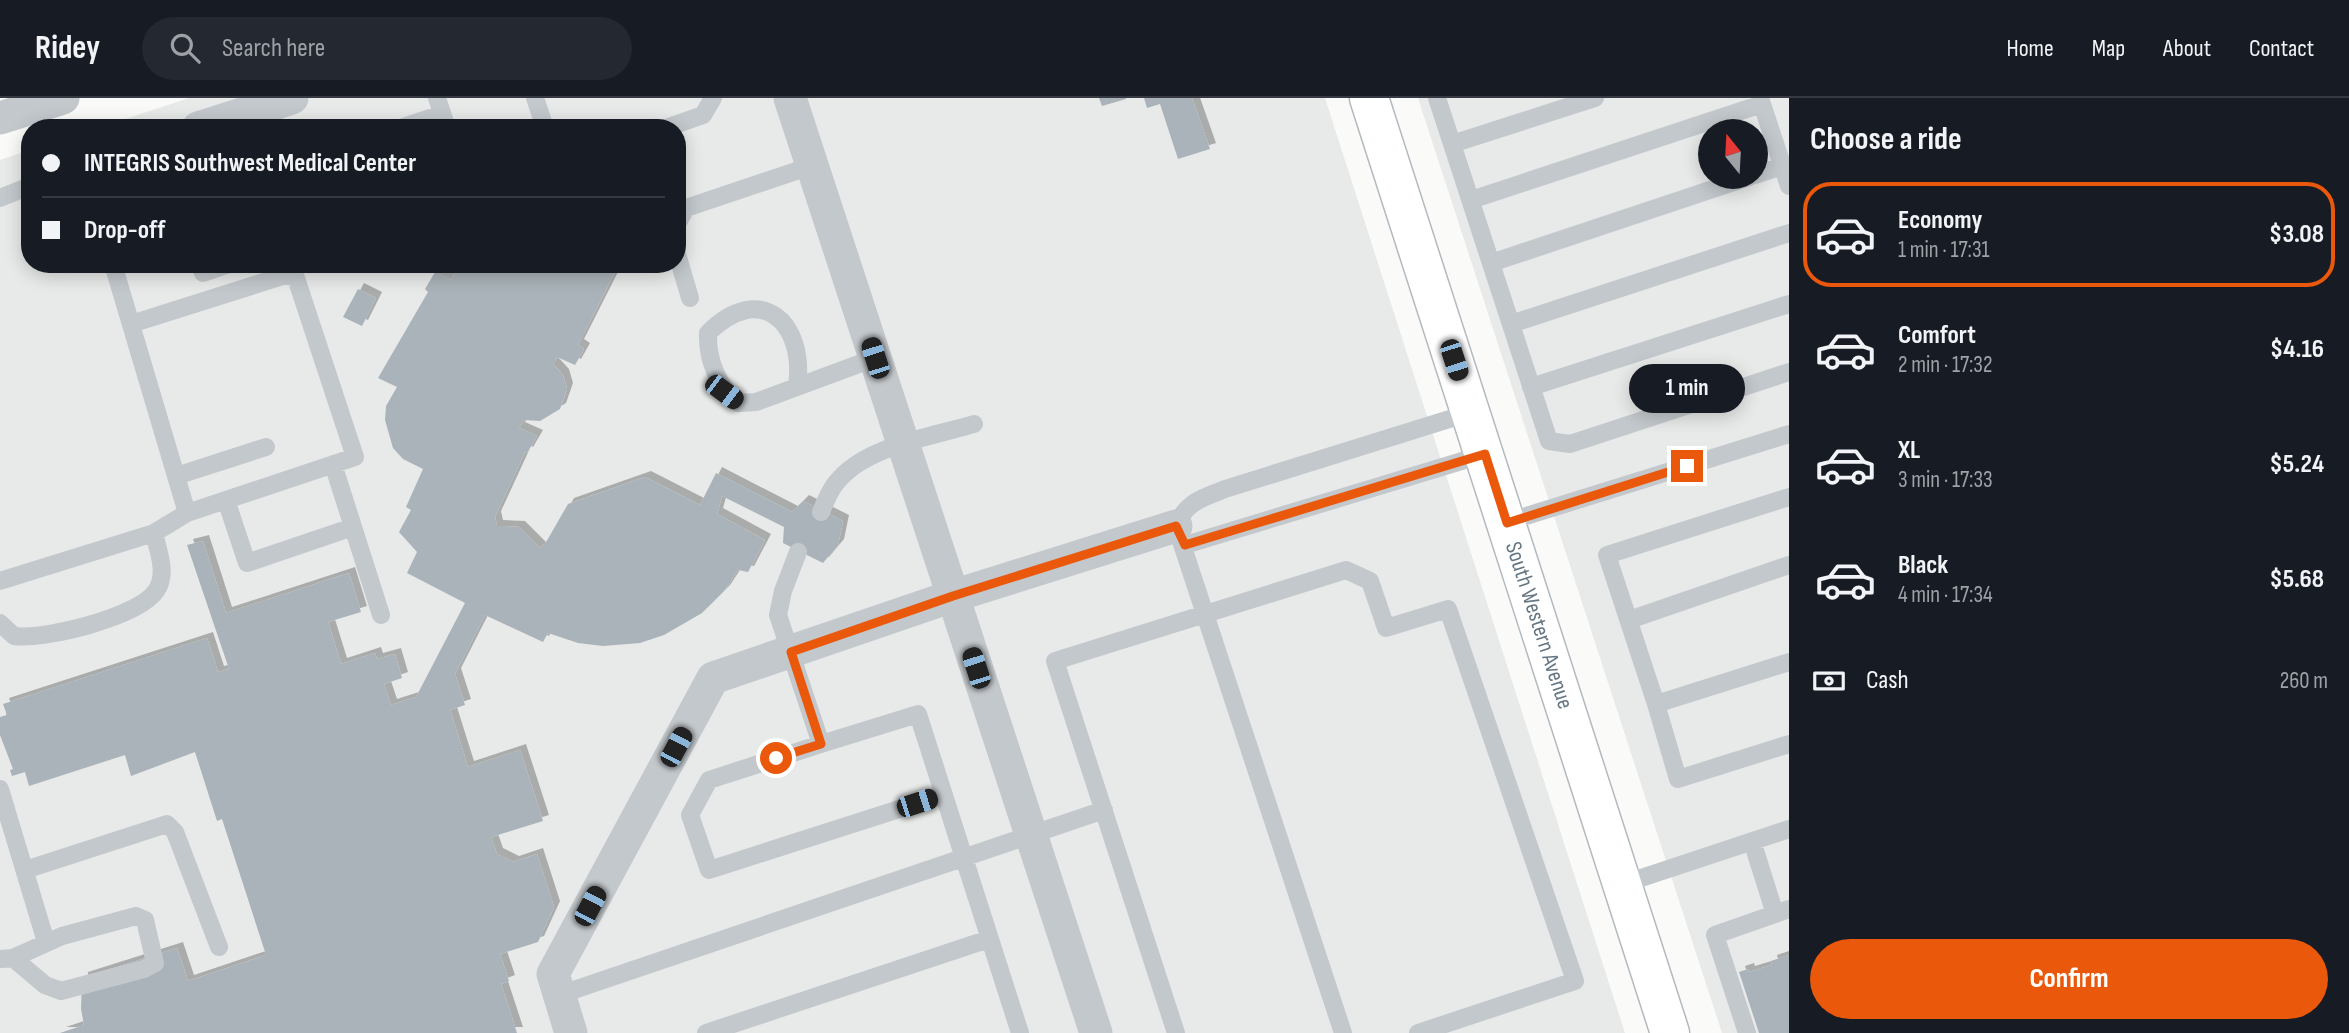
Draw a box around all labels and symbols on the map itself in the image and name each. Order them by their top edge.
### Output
north arrow [1698,119,1768,189]
car [859,335,892,381]
car [1438,337,1471,383]
callout: 1 min [1629,364,1745,414]
car [701,371,748,413]
route end [1671,450,1703,482]
street label: South Western Avenue [1499,538,1579,712]
car [960,645,993,691]
car [657,724,696,770]
route start [760,742,792,774]
car [894,787,941,819]
car [571,883,610,929]

